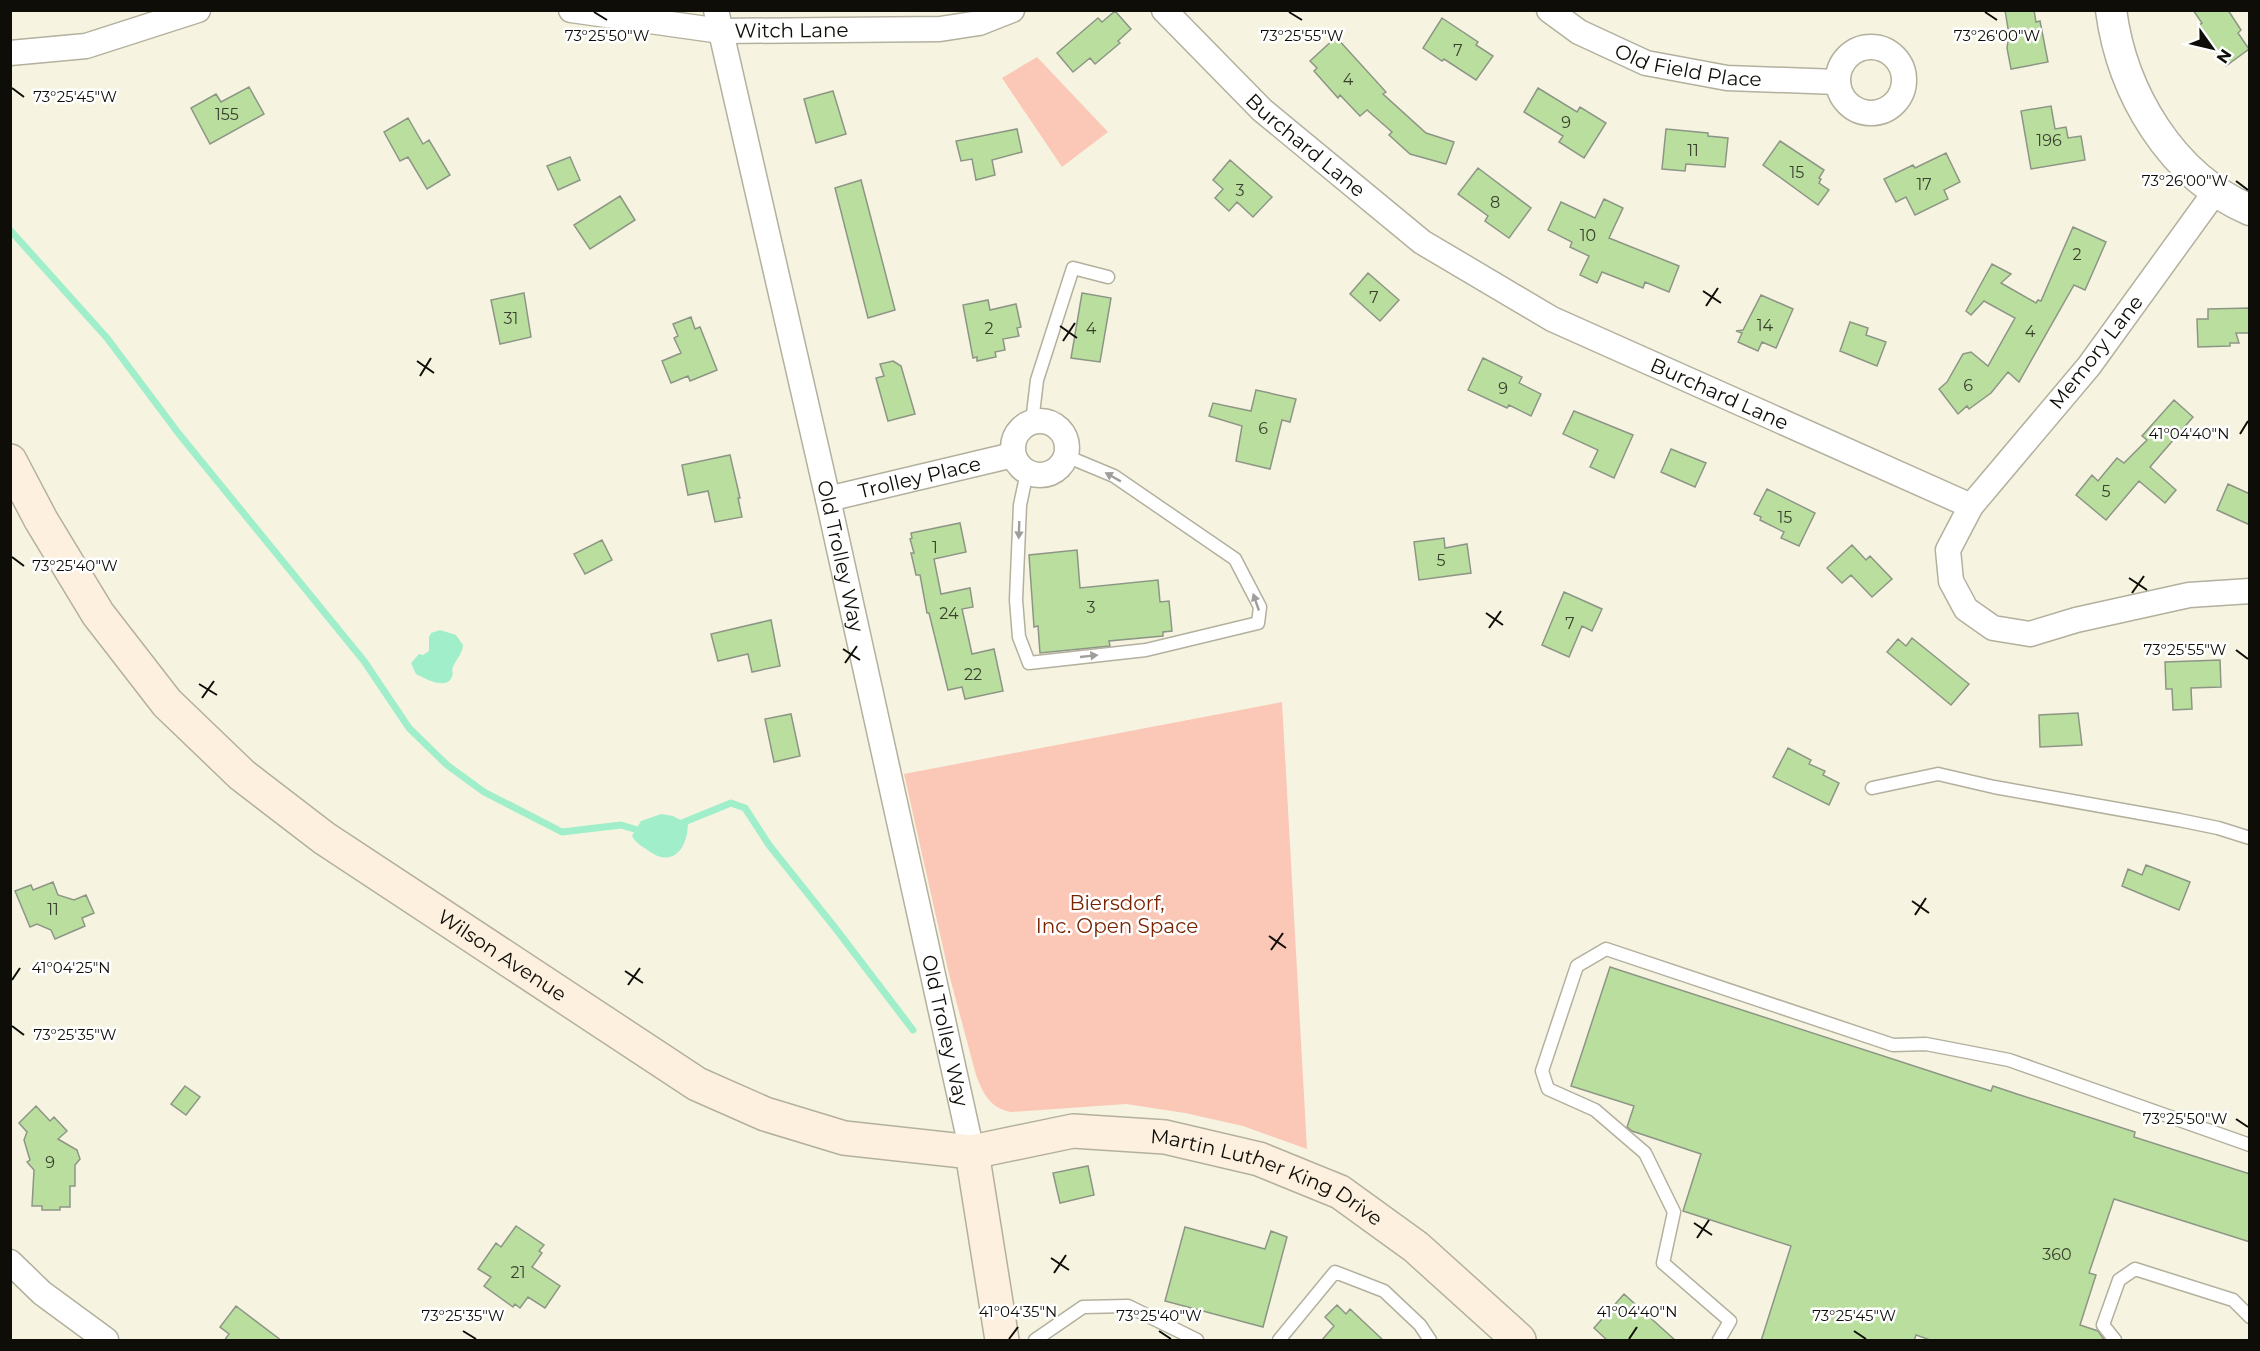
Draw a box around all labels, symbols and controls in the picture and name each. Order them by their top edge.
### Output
street label: Witch Lane [734,18,849,43]
north arrow [2182,18,2242,78]
text: 73°25'50"W [565,26,650,45]
text: 73°25'55"W [1261,26,1344,45]
text: 73°26'00"W [1954,26,2041,45]
street label: Old Field Place [1611,38,1762,91]
house number: 7 [1453,41,1463,60]
text: N [2213,45,2236,67]
house number: 4 [1343,70,1354,89]
text: 73°25'45"W [33,87,117,106]
street label: Burchard Lane [1241,89,1370,202]
house number: 155 [215,105,239,124]
house number: 9 [1561,113,1571,132]
house number: 196 [2036,131,2062,150]
house number: 11 [1687,141,1699,160]
house number: 15 [1790,163,1804,182]
text: 73°26'00"W [2142,171,2229,190]
house number: 17 [1916,175,1932,194]
house number: 3 [1235,181,1245,200]
house number: 8 [1490,193,1500,212]
house number: 10 [1580,226,1596,245]
house number: 2 [2072,245,2082,264]
house number: 7 [1369,288,1379,307]
street label: Memory Lane [2044,290,2148,414]
house number: 31 [504,309,518,328]
house number: 14 [1757,316,1774,335]
house number: 2 [984,319,994,338]
house number: 4 [1086,319,1097,338]
house number: 4 [2025,322,2036,341]
street label: Burchard Lane [1647,353,1792,435]
house number: 6 [1963,376,1973,395]
house number: 9 [1498,379,1508,398]
house number: 6 [1258,419,1268,438]
text: 41°04'40"N [2149,424,2229,443]
street label: Trolley Place [856,451,983,503]
one-way arrow [1104,472,1121,482]
street label: Old Trolley Way [812,478,869,634]
house number: 5 [2101,482,2111,501]
house number: 15 [1778,508,1792,527]
one-way arrow [1015,521,1024,540]
house number: 1 [932,538,938,557]
house number: 5 [1436,551,1446,570]
text: 73°25'40"W [32,556,118,575]
one-way arrow [1251,593,1260,611]
house number: 3 [1086,598,1096,617]
house number: 24 [939,604,959,623]
house number: 7 [1565,614,1575,633]
text: 73°25'55"W [2144,640,2227,659]
one-way arrow [1079,652,1098,661]
house number: 22 [964,665,982,684]
park label: Biersdorf, Inc. Open Space [1036,891,1198,938]
house number: 11 [47,900,59,919]
street label: Wilson Avenue [433,904,571,1007]
street label: Old Trolley Way [917,952,974,1109]
text: 41°04'25"N [32,958,110,977]
text: 73°25'35"W [33,1025,117,1044]
text: 73°25'50"W [2143,1109,2228,1128]
street label: Martin Luther King Drive [1150,1124,1387,1231]
house number: 9 [45,1153,55,1172]
house number: 360 [2042,1245,2072,1264]
house number: 21 [511,1263,525,1282]
text: 41°04'35"N [979,1302,1057,1321]
text: 41°04'40"N [1597,1302,1677,1321]
text: 73°25'35"W [421,1306,505,1325]
text: 73°25'40"W [1116,1306,1202,1325]
text: 73°25'45"W [1812,1306,1896,1325]

